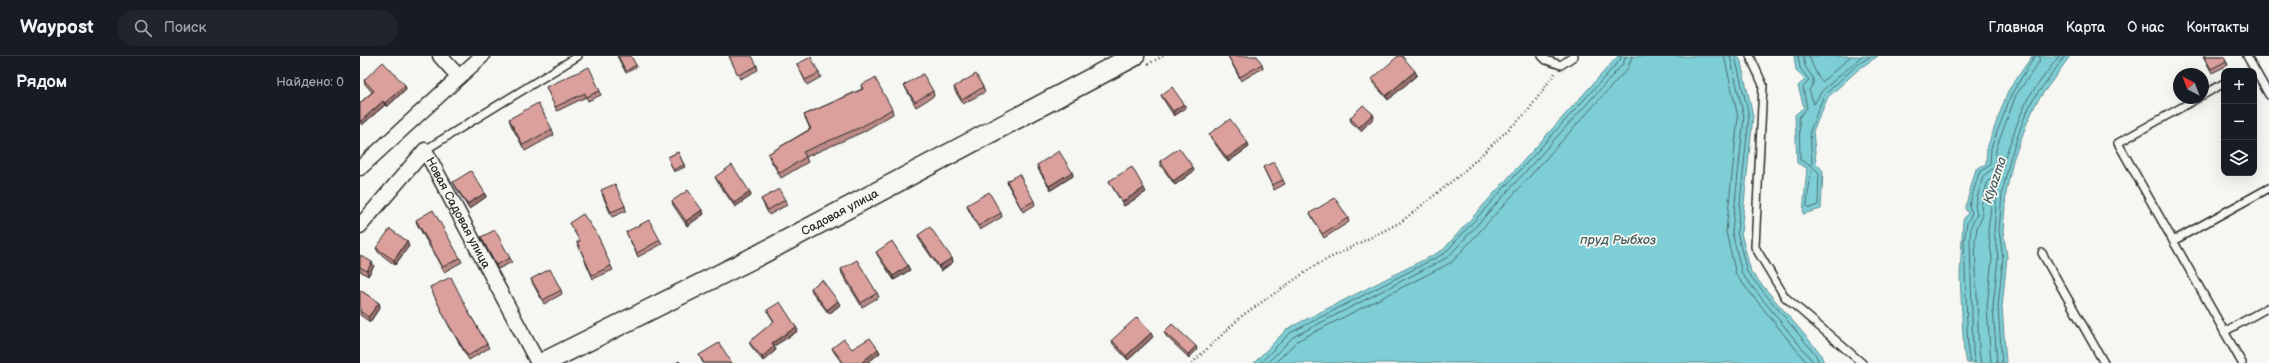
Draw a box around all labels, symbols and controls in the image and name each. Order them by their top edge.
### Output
search box [118,10,398,46]
text: Waypost [20,16,94,39]
icon: search [132,17,154,39]
text: Поиск [164,18,206,37]
text: Главная [1989,19,2044,36]
text: Карта [2066,19,2105,36]
text: О нас [2127,19,2164,36]
text: Контакты [2186,19,2249,36]
north arrow [2173,68,2209,104]
map controls [2221,68,2257,176]
button: + [2221,68,2257,104]
text: Рядом [16,72,67,92]
text: Найдено: 0 [276,74,344,90]
button: − [2221,104,2257,140]
button: layers [2221,140,2257,176]
street label: Новая Садовая улица [422,155,493,271]
water label: Klyazma [1980,155,2010,206]
street label: Садовая улица [799,186,881,239]
water label: пруд Рыбхоз [1580,232,1657,248]

